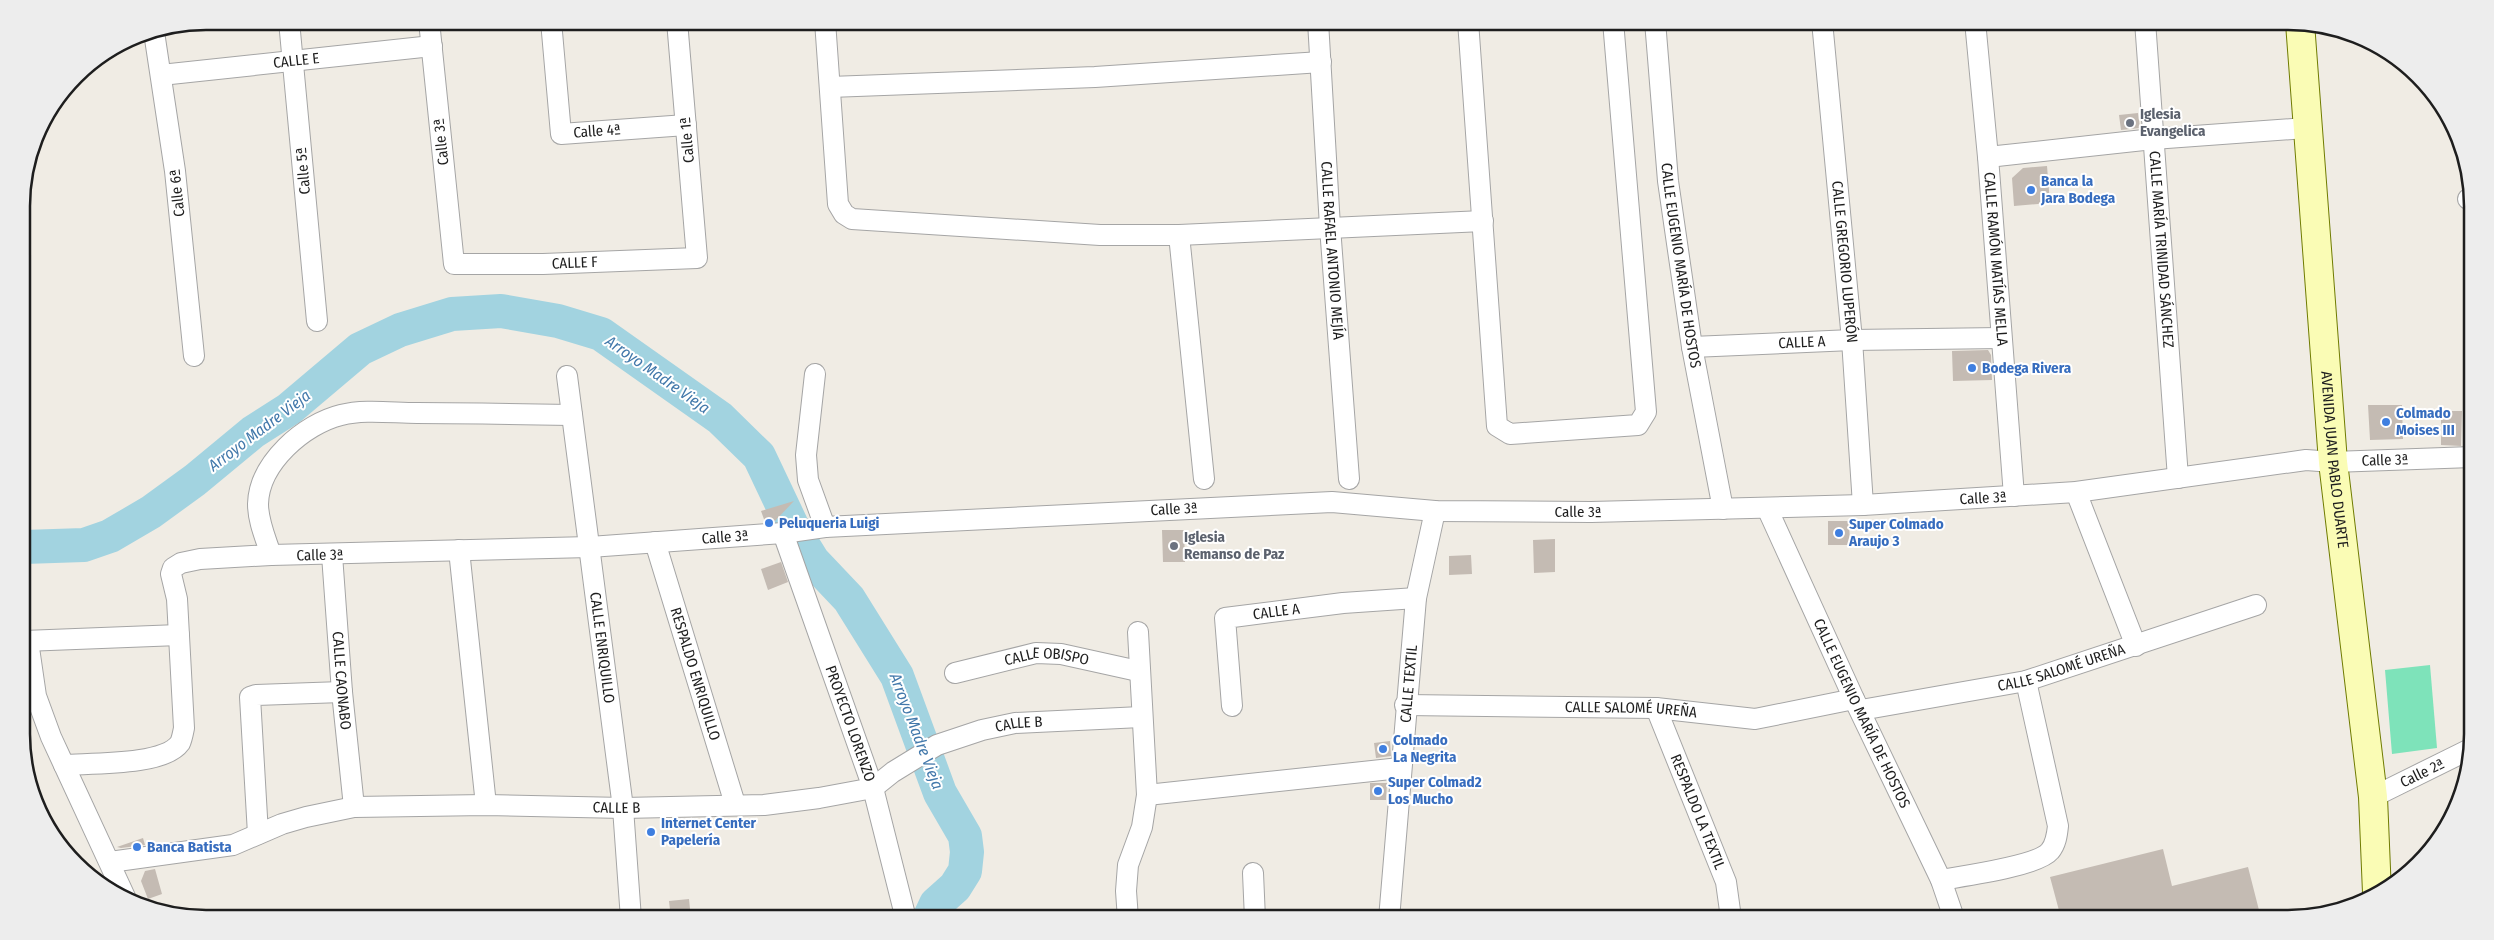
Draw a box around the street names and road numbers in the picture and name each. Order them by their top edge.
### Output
street label: CALLE E [272,49,320,72]
street label: Calle 1ª [676,116,698,164]
street label: Calle 3ª [430,117,452,166]
street label: Calle 4ª [573,120,622,142]
street label: Calle 5ª [292,147,314,195]
street label: CALLE MARÍA TRINIDAD SÁNCHEZ [2145,150,2178,349]
street label: CALLE RAFAEL ANTONIO MEJÍA [1317,161,1347,341]
street label: CALLE EUGENIO MARÍA DE HOSTOS [1658,162,1705,370]
street label: Calle 6ª [166,168,188,218]
street label: CALLE RAMÓN MATÍAS MELLA [1980,171,2011,347]
street label: CALLE GREGORIO LUPERÓN [1828,180,1861,344]
street label: CALLE F [551,253,598,273]
street label: CALLE A [1778,332,1826,352]
street label: AVENIDA JUAN PABLO DUARTE [2317,370,2352,549]
street label: Calle 3ª [2361,450,2409,470]
street label: Calle 3ª [1959,488,2007,508]
street label: Calle 3ª [1150,499,1198,519]
street label: Calle 3ª [1554,503,1602,521]
street label: Calle 3ª [701,526,749,548]
street label: Calle 3ª [296,546,344,564]
street label: CALLE ENRIQUILLO [586,591,618,704]
street label: CALLE A [1252,600,1301,623]
street label: RESPALDO ENRIQUILLO [667,605,724,743]
street label: CALLE EUGENIO MARÍA DE HOSTOS [1810,616,1914,811]
street label: CALLE CAONABO [329,631,355,731]
street label: CALLE SALOMÉ UREÑA [1996,640,2127,695]
street label: CALLE OBISPO [1002,644,1091,669]
street label: CALLE TEXTIL [1397,644,1421,724]
street label: PROYECTO LORENZO [821,663,879,784]
street label: CALLE SALOMÉ UREÑA [1565,698,1698,721]
street label: CALLE B [993,713,1043,736]
street label: RESPALDO LA TEXTIL [1667,752,1729,872]
street label: Calle 2ª [2397,755,2447,791]
street label: CALLE B [592,798,640,817]

